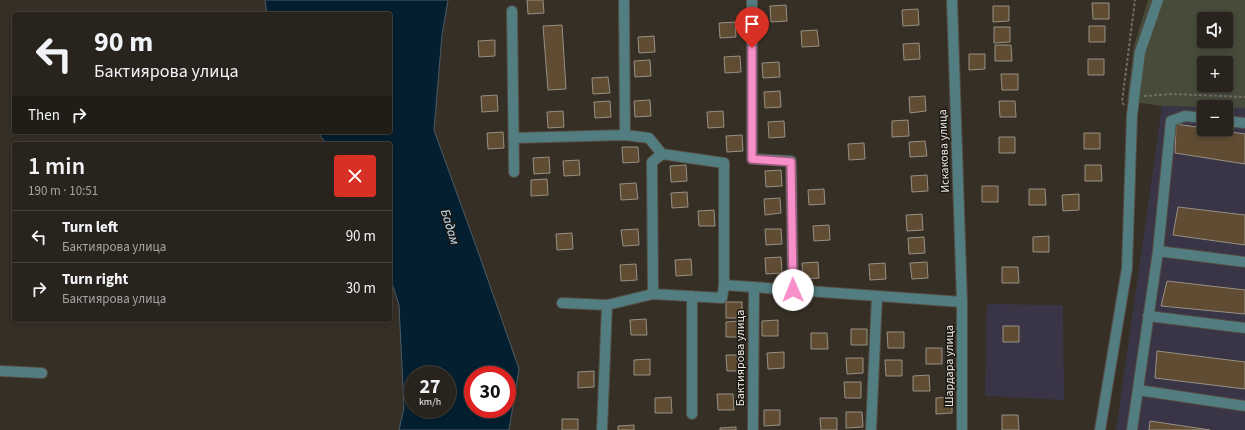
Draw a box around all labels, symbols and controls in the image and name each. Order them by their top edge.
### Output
pin [735,7.0,769,48]
map controls [1197,12,1233,136]
button: sound [1197,12,1233,48]
icon: arrive [741,13,763,35]
text: 90 m [94,22,153,62]
icon: left [28,28,80,80]
button: + [1197,56,1233,92]
text: Бактиярова улица [94,59,239,84]
button: − [1197,100,1233,136]
icon: right [68,104,90,126]
text: Then [28,105,60,126]
street label: Искакова улица [934,109,954,193]
text: 1 min [28,149,85,184]
button: close [334,155,376,197]
text: 190 m · 10:51 [28,182,98,200]
water label: Бадам [436,207,464,247]
text: Turn left [62,217,118,238]
icon: left [28,226,50,248]
text: 90 m [346,226,376,247]
text: Бактиярова улица [62,238,166,256]
text: Turn right [62,269,128,290]
position arrow [772,269,814,311]
icon: right [28,278,50,300]
text: 30 m [346,278,376,299]
text: Бактиярова улица [62,290,166,308]
street label: Бактиярова улица [732,310,749,406]
street label: Шардара улица [941,325,958,407]
speed limit sign: 30 [464,366,516,418]
text: 27 [419,373,441,401]
text: km/h [419,395,441,409]

